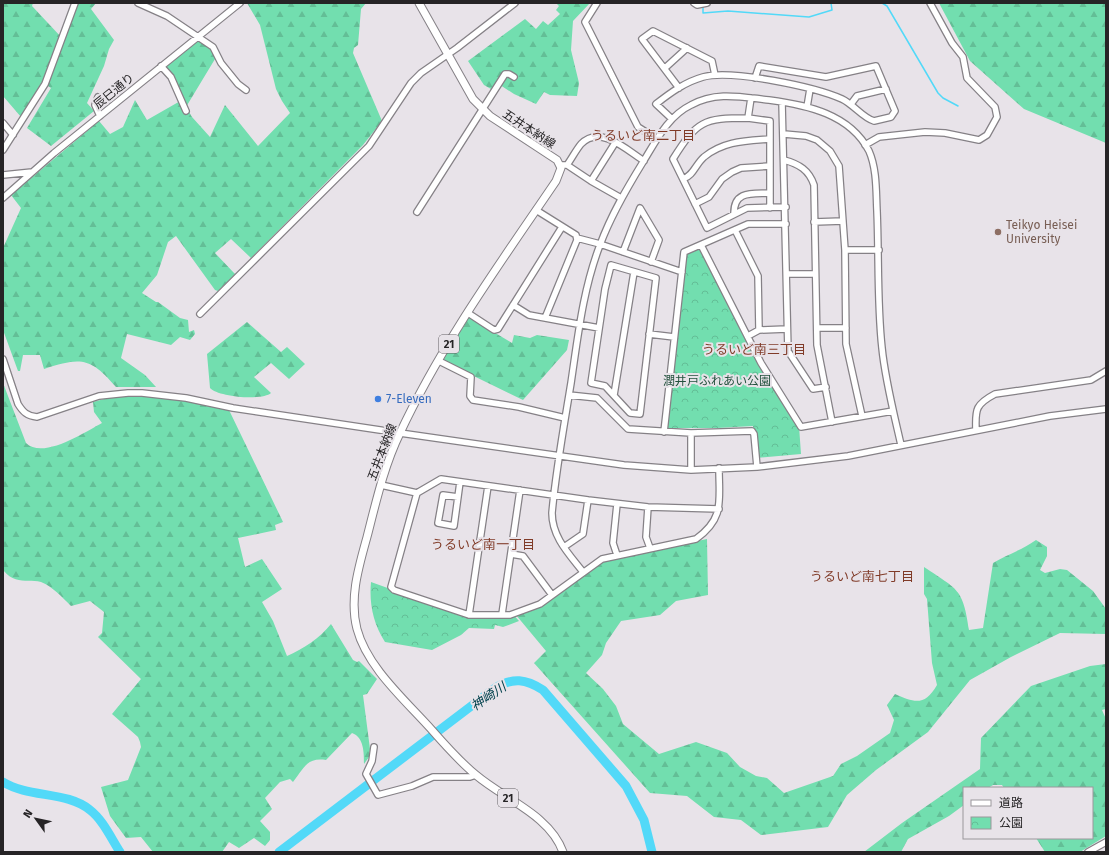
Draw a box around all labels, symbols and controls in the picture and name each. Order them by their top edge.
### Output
street label: 辰巳通り [91,70,137,112]
street label: 五井本納線 [500,107,558,151]
district label: うるいど南二丁目 [591,128,695,143]
place label: Teikyo Heisei University [1006,218,1077,246]
marker: Teikyo Heisei University [993,227,1003,237]
road number: 21 [439,335,459,353]
district label: うるいど南三丁目 [702,342,806,357]
park label: 潤井戸ふれあい公園 [663,374,771,388]
place label: 7-Eleven [386,392,432,406]
marker: 7-Eleven [373,394,383,404]
street label: 五井本納線 [365,421,399,483]
district label: うるいど南一丁目 [431,537,535,552]
district label: うるいど南七丁目 [810,569,914,584]
water label: 神崎川 [468,678,510,714]
legend [963,787,1093,839]
road number: 21 [498,789,518,807]
text: 道路 [999,796,1023,810]
north arrow [16,799,56,839]
text: N [21,807,35,820]
text: 公園 [999,816,1023,830]

